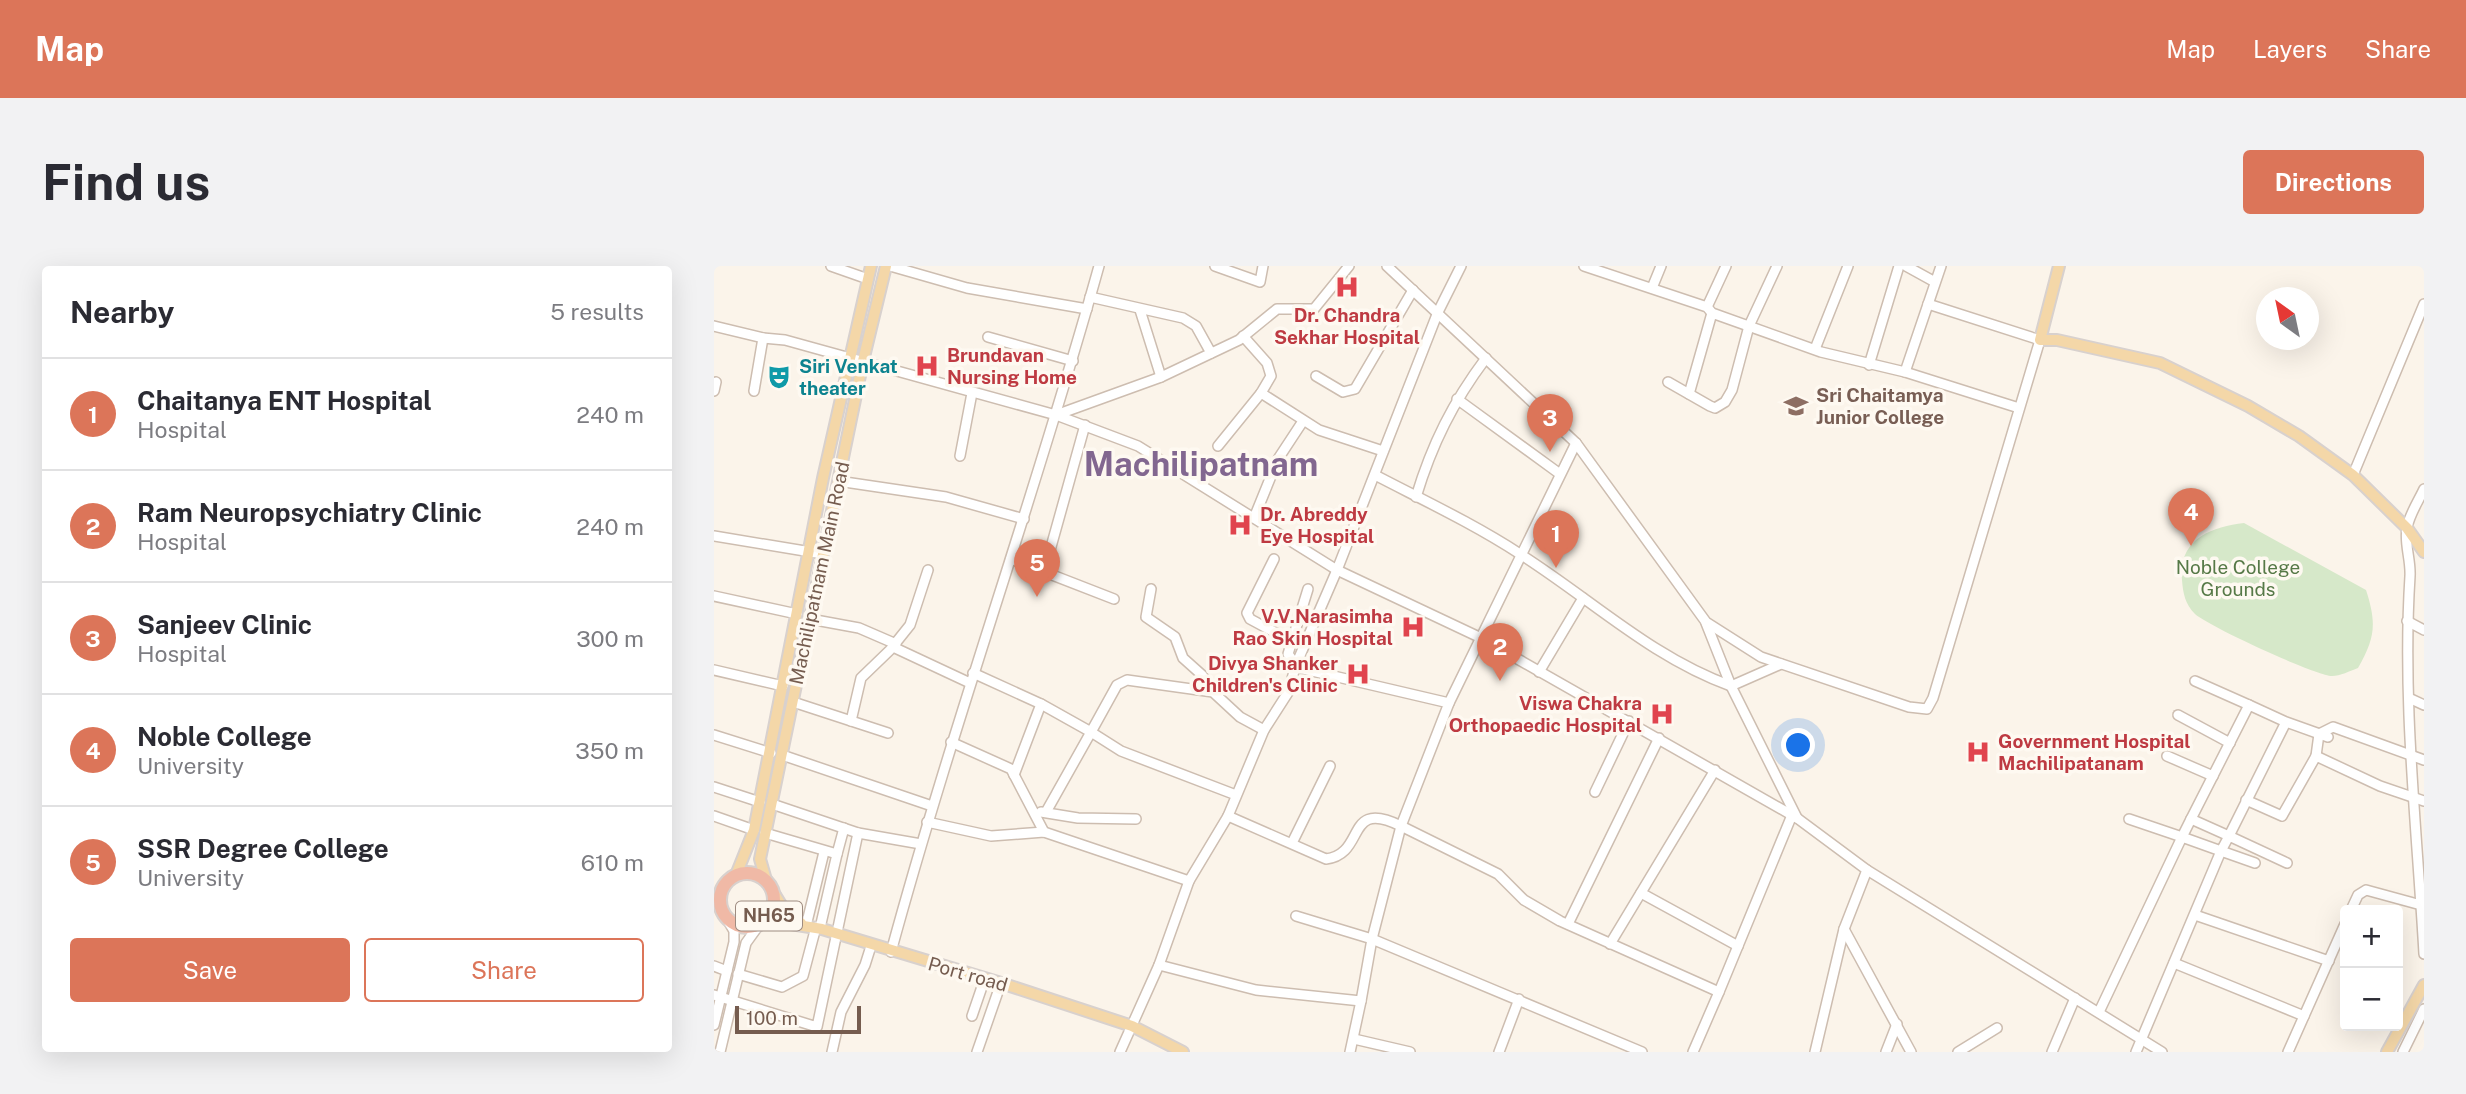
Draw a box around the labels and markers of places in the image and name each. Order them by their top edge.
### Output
hospital icon: Dr. Chandra Sekhar Hospital [1333,273,1361,301]
place label: Dr. Chandra Sekhar Hospital [1274,304,1420,348]
place label: Brundavan Nursing Home [947,344,1077,388]
hospital icon: Brundavan Nursing Home [913,352,941,380]
place label: Siri Venkat theater [799,355,898,399]
theatre icon: Siri Venkat theater [765,363,793,391]
place label: Sri Chaitamya Junior College [1816,384,1944,428]
school or university icon: Sri Chaitamya Junior College [1782,392,1810,420]
pin: 3 [1527,394,1573,452]
pin: 4 [2168,488,2214,546]
place label: Dr. Abreddy Eye Hospital [1260,503,1374,547]
pin: 1 [1533,510,1579,568]
hospital icon: Dr. Abreddy Eye Hospital [1226,511,1254,539]
pin: 5 [1014,539,1060,597]
place label: V.V.Narasimha Rao Skin Hospital [1232,605,1393,649]
hospital icon: V.V.Narasimha Rao Skin Hospital [1399,613,1427,641]
pin: 2 [1477,623,1523,681]
place label: Divya Shanker Children's Clinic [1192,652,1338,696]
hospital icon: Divya Shanker Children's Clinic [1344,660,1372,688]
place label: Viswa Chakra Orthopaedic Hospital [1449,692,1642,736]
hospital icon: Viswa Chakra Orthopaedic Hospital [1648,700,1676,728]
place label: Government Hospital Machilipatanam [1998,730,2191,774]
hospital icon: Government Hospital Machilipatanam [1964,738,1992,766]

